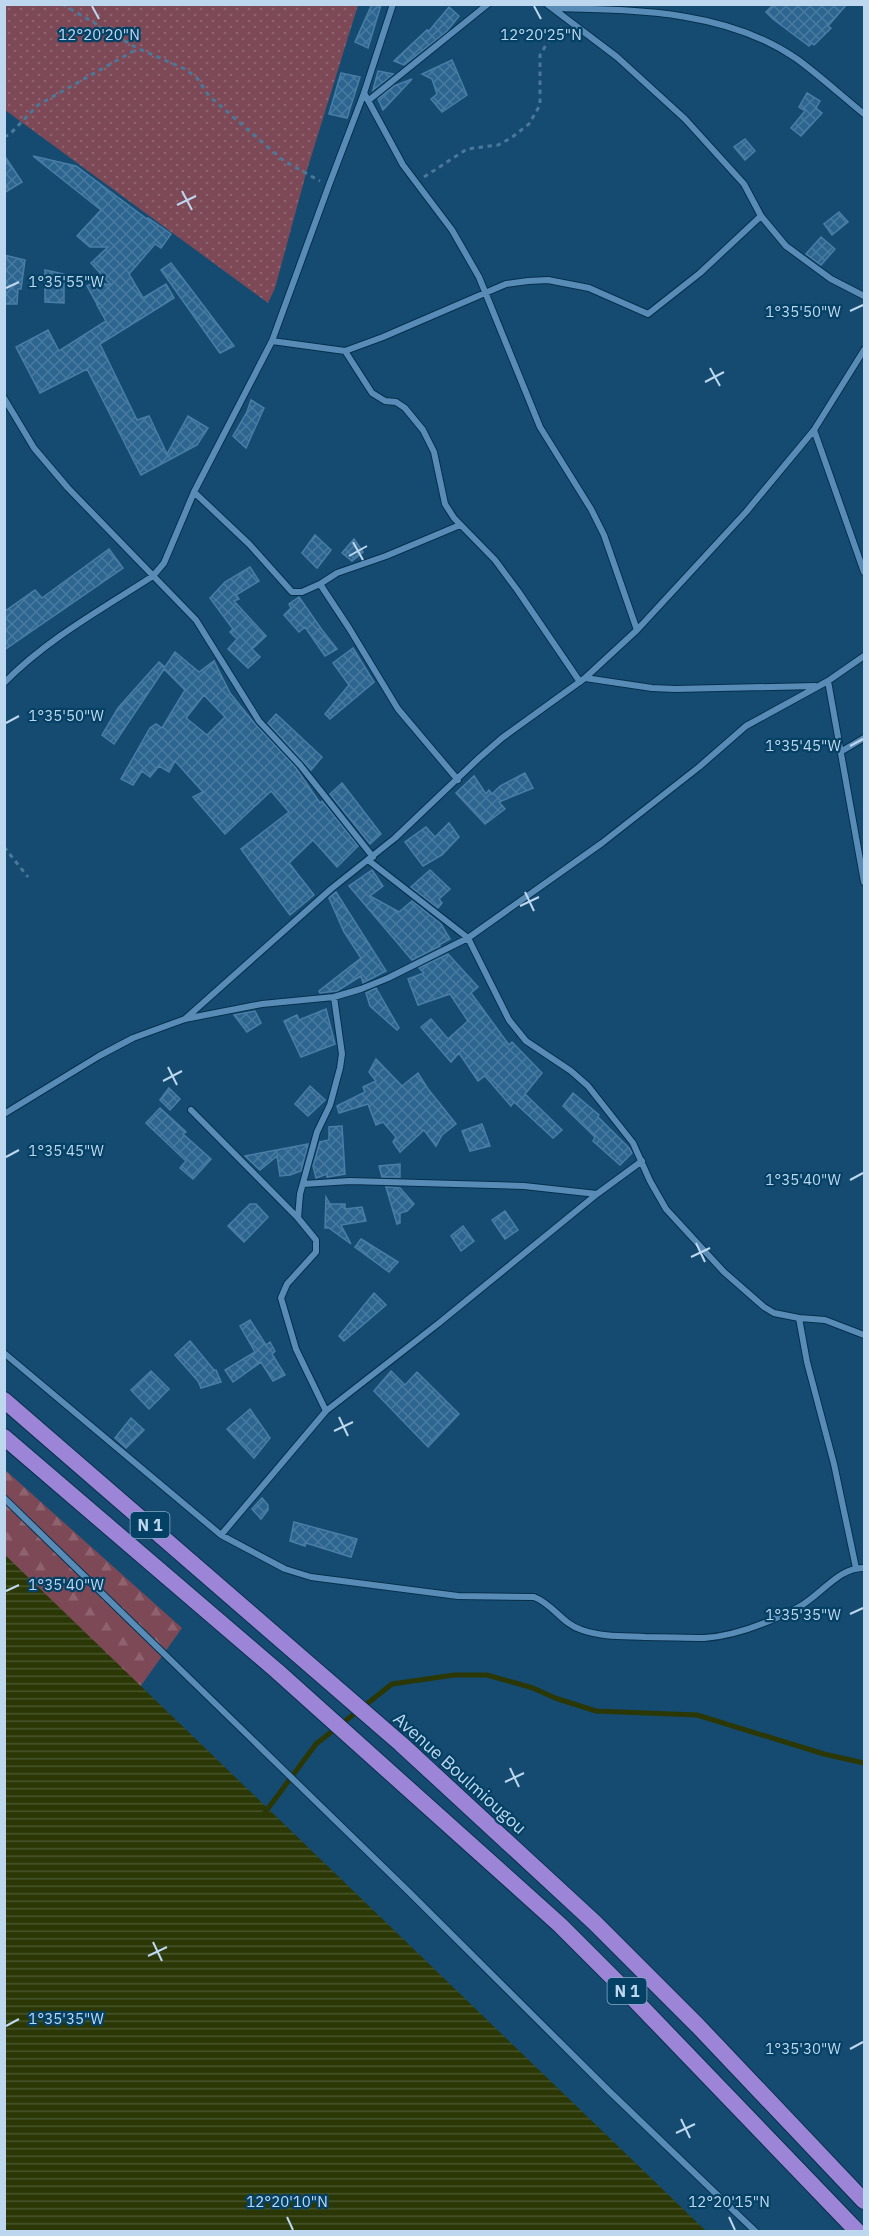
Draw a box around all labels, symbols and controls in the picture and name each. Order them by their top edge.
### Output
text: 12°20'20"N [58,25,140,44]
text: 12°20'25"N [500,25,582,44]
text: 1°35'55"W [28,272,104,291]
text: 1°35'50"W [765,302,841,321]
text: 1°35'50"W [28,706,104,725]
text: 1°35'45"W [765,736,841,755]
text: 1°35'45"W [28,1141,104,1160]
text: 1°35'40"W [765,1170,841,1189]
road number: N 1 [130,1512,170,1538]
text: 1°35'40"W [28,1575,104,1594]
text: 1°35'35"W [765,1605,841,1624]
street label: Avenue Boulmiougou [389,1707,531,1839]
road number: N 1 [608,1978,646,2004]
text: 1°35'35"W [28,2009,104,2028]
text: 1°35'30"W [765,2039,841,2058]
text: 12°20'10"N [246,2192,328,2211]
text: 12°20'15"N [688,2192,770,2211]

